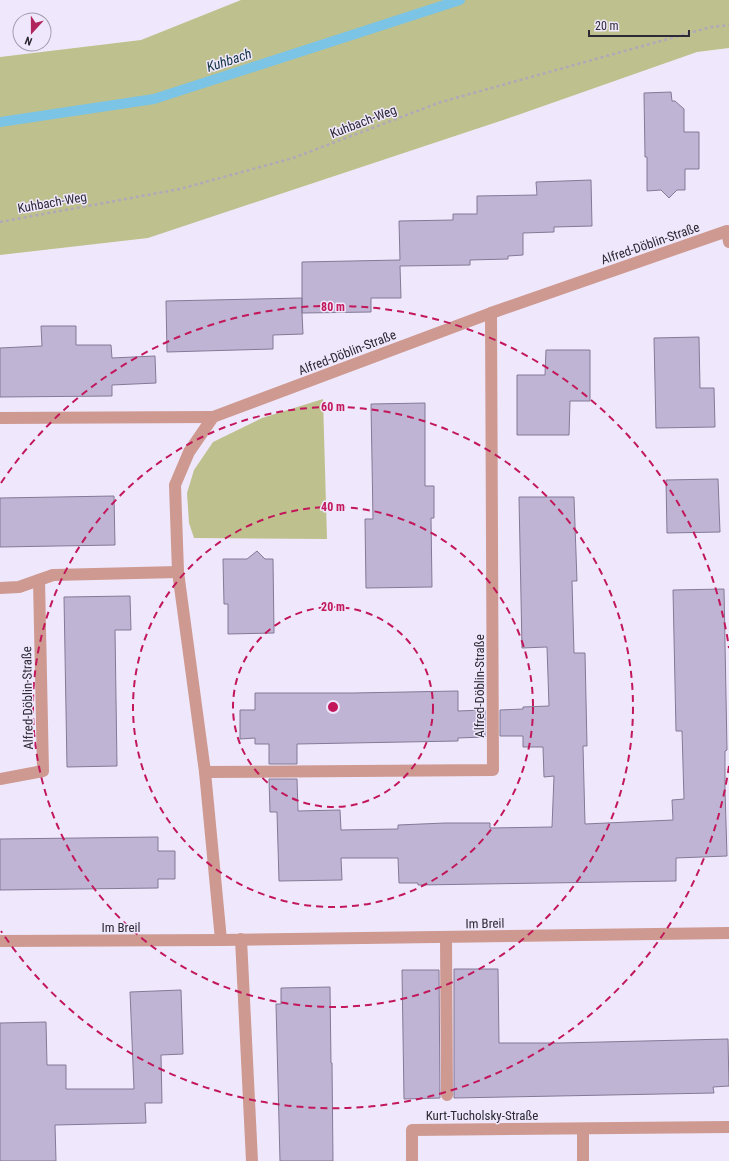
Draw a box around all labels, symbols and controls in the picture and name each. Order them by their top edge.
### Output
north arrow [12,12,52,52]
scale bar [589,12,689,38]
text: 20 m [595,19,619,33]
text: N [23,34,34,48]
water label: Kuhbach [204,45,254,75]
street label: Kuhbach-Weg [328,102,398,141]
street label: Kuhbach-Weg [16,189,88,216]
street label: Alfred-Döblin-Straße [599,220,702,267]
text: 80 m [321,300,345,314]
street label: Alfred-Döblin-Straße [296,327,398,378]
text: 60 m [321,400,345,414]
text: 40 m [321,500,345,514]
text: 20 m [321,600,345,614]
street label: Alfred-Döblin-Straße [472,634,487,738]
street label: Alfred-Döblin-Straße [19,646,36,750]
centre of rings [326,700,340,714]
street label: Im Breil [465,916,505,931]
street label: Im Breil [101,920,141,935]
street label: Kurt-Tucholsky-Straße [426,1108,538,1123]

